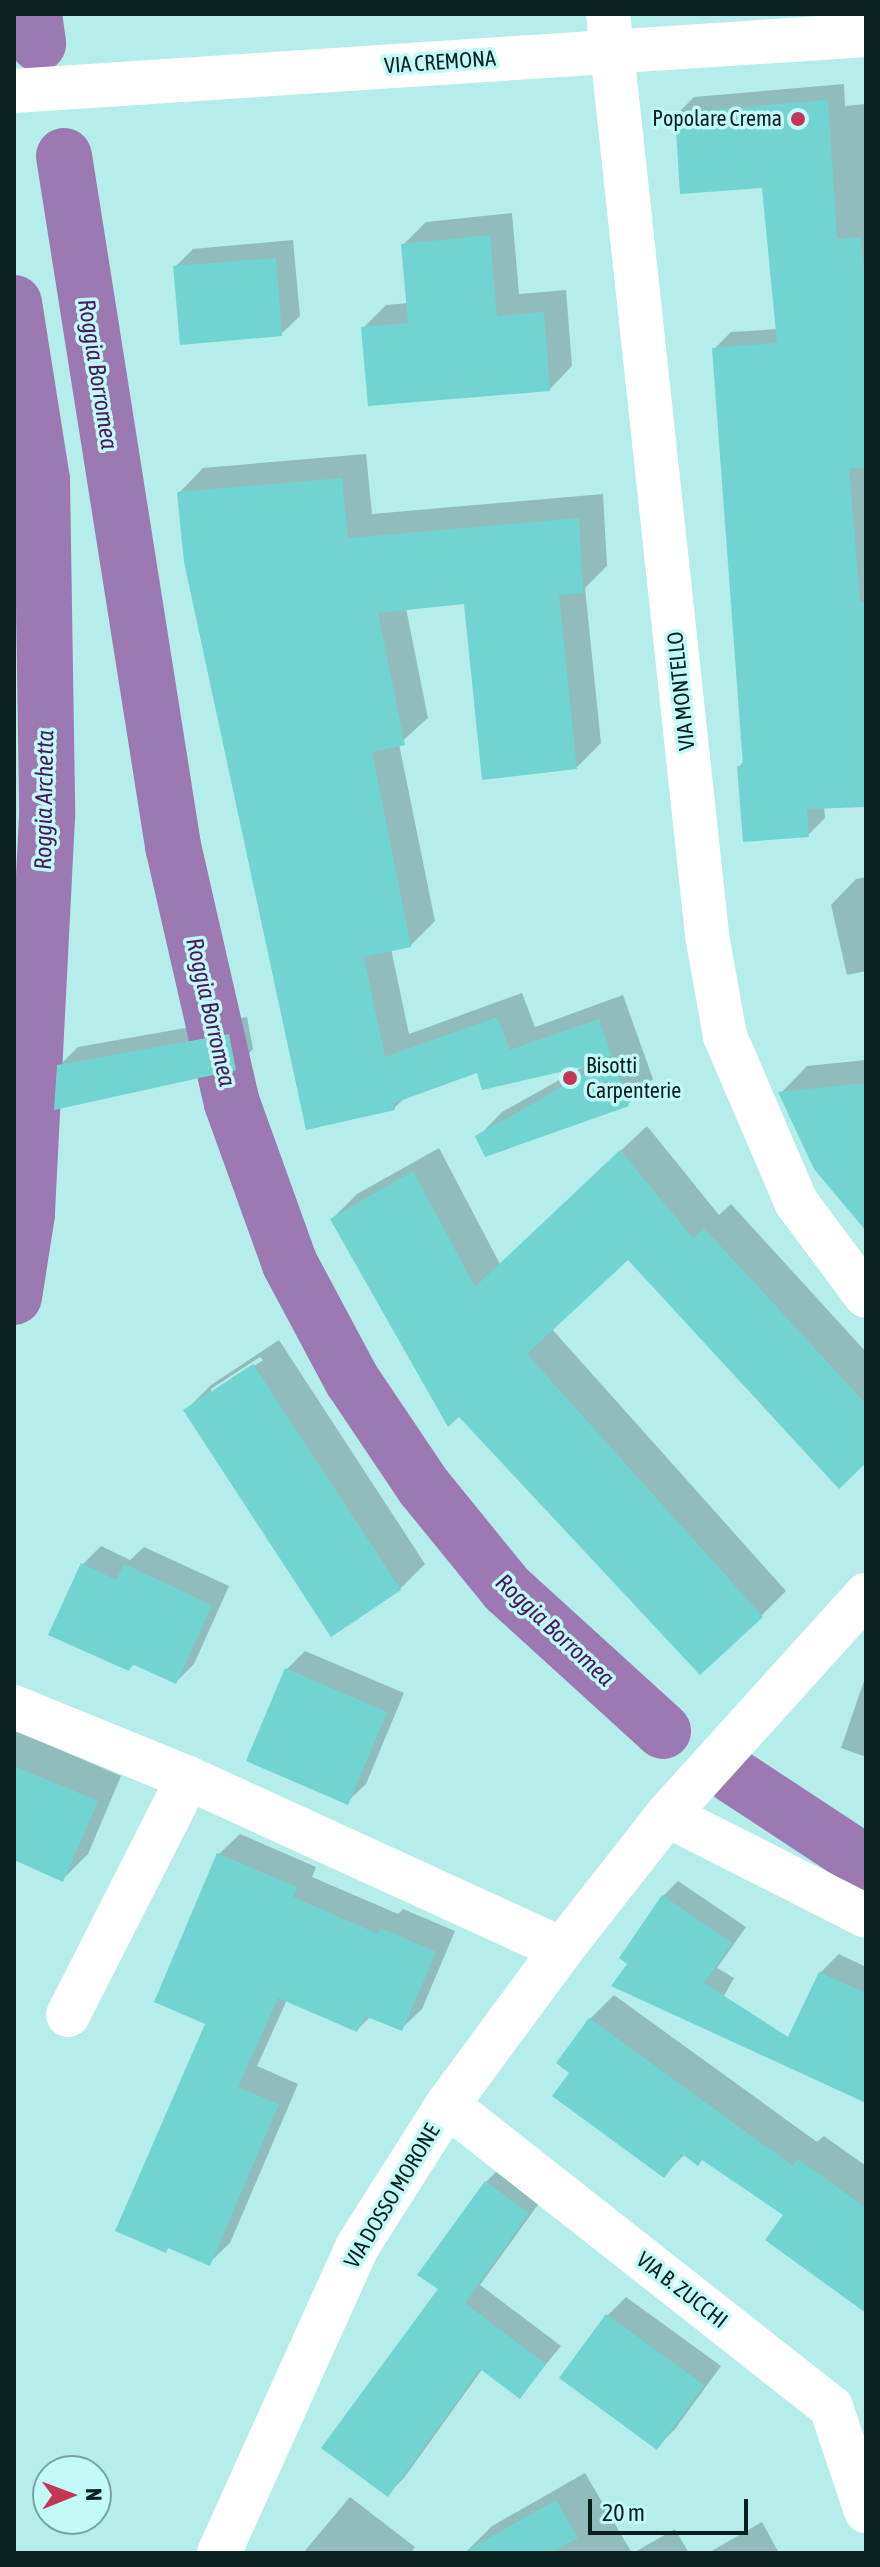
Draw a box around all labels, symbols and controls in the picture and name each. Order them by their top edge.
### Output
street label: VIA CREMONA [383,45,497,79]
place label: Popolare Crema [652,106,782,132]
marker: Popolare Crema [789,110,807,128]
water label: Roggia Borromea [72,297,124,451]
street label: VIA MONTELLO [662,630,700,752]
water label: Roggia Archetta [28,730,60,870]
water label: Roggia Borromea [180,935,242,1089]
place label: Bisotti Carpenterie [586,1052,681,1104]
marker: Bisotti Carpenterie [561,1069,579,1087]
water label: Roggia Borromea [490,1568,620,1692]
street label: VIA DOSSO MORONE [339,2119,445,2273]
street label: VIA B. ZUCCHI [631,2246,733,2334]
north arrow [32,2455,112,2535]
scale bar [592,2483,752,2533]
text: N [81,2488,107,2501]
text: 20 m [602,2499,645,2526]

